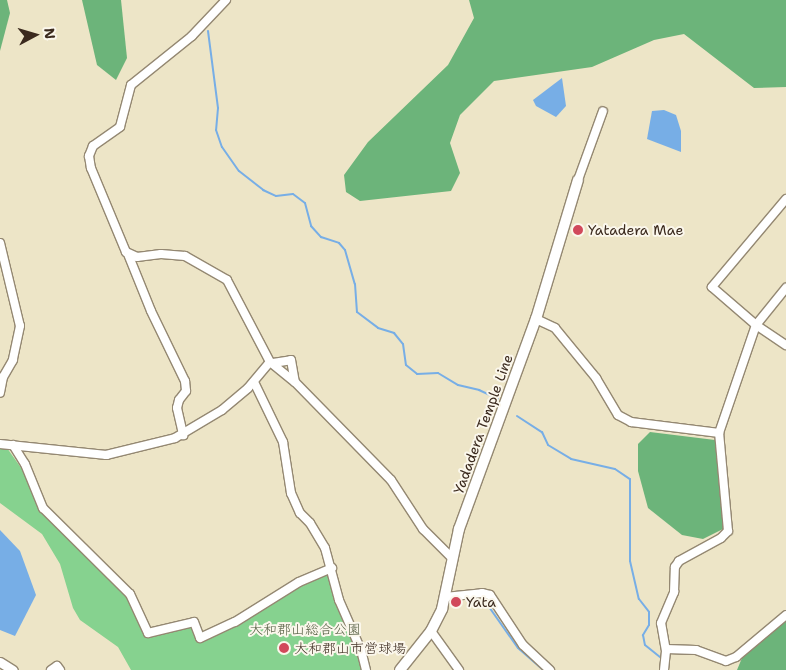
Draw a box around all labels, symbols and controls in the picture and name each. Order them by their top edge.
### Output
north arrow [10,10,60,60]
text: N [40,27,59,40]
place label: Yatadera Mae [588,222,683,238]
marker: Yatadera Mae [572,224,584,236]
street label: Yadadera Temple Line [450,352,516,496]
place label: Yata [466,594,496,610]
marker: Yata [450,596,462,608]
park label: 大和郡山総合公園 [249,621,361,637]
place label: 大和郡山市営球場 [294,640,406,656]
marker: 大和郡山市営球場 [278,642,290,654]

